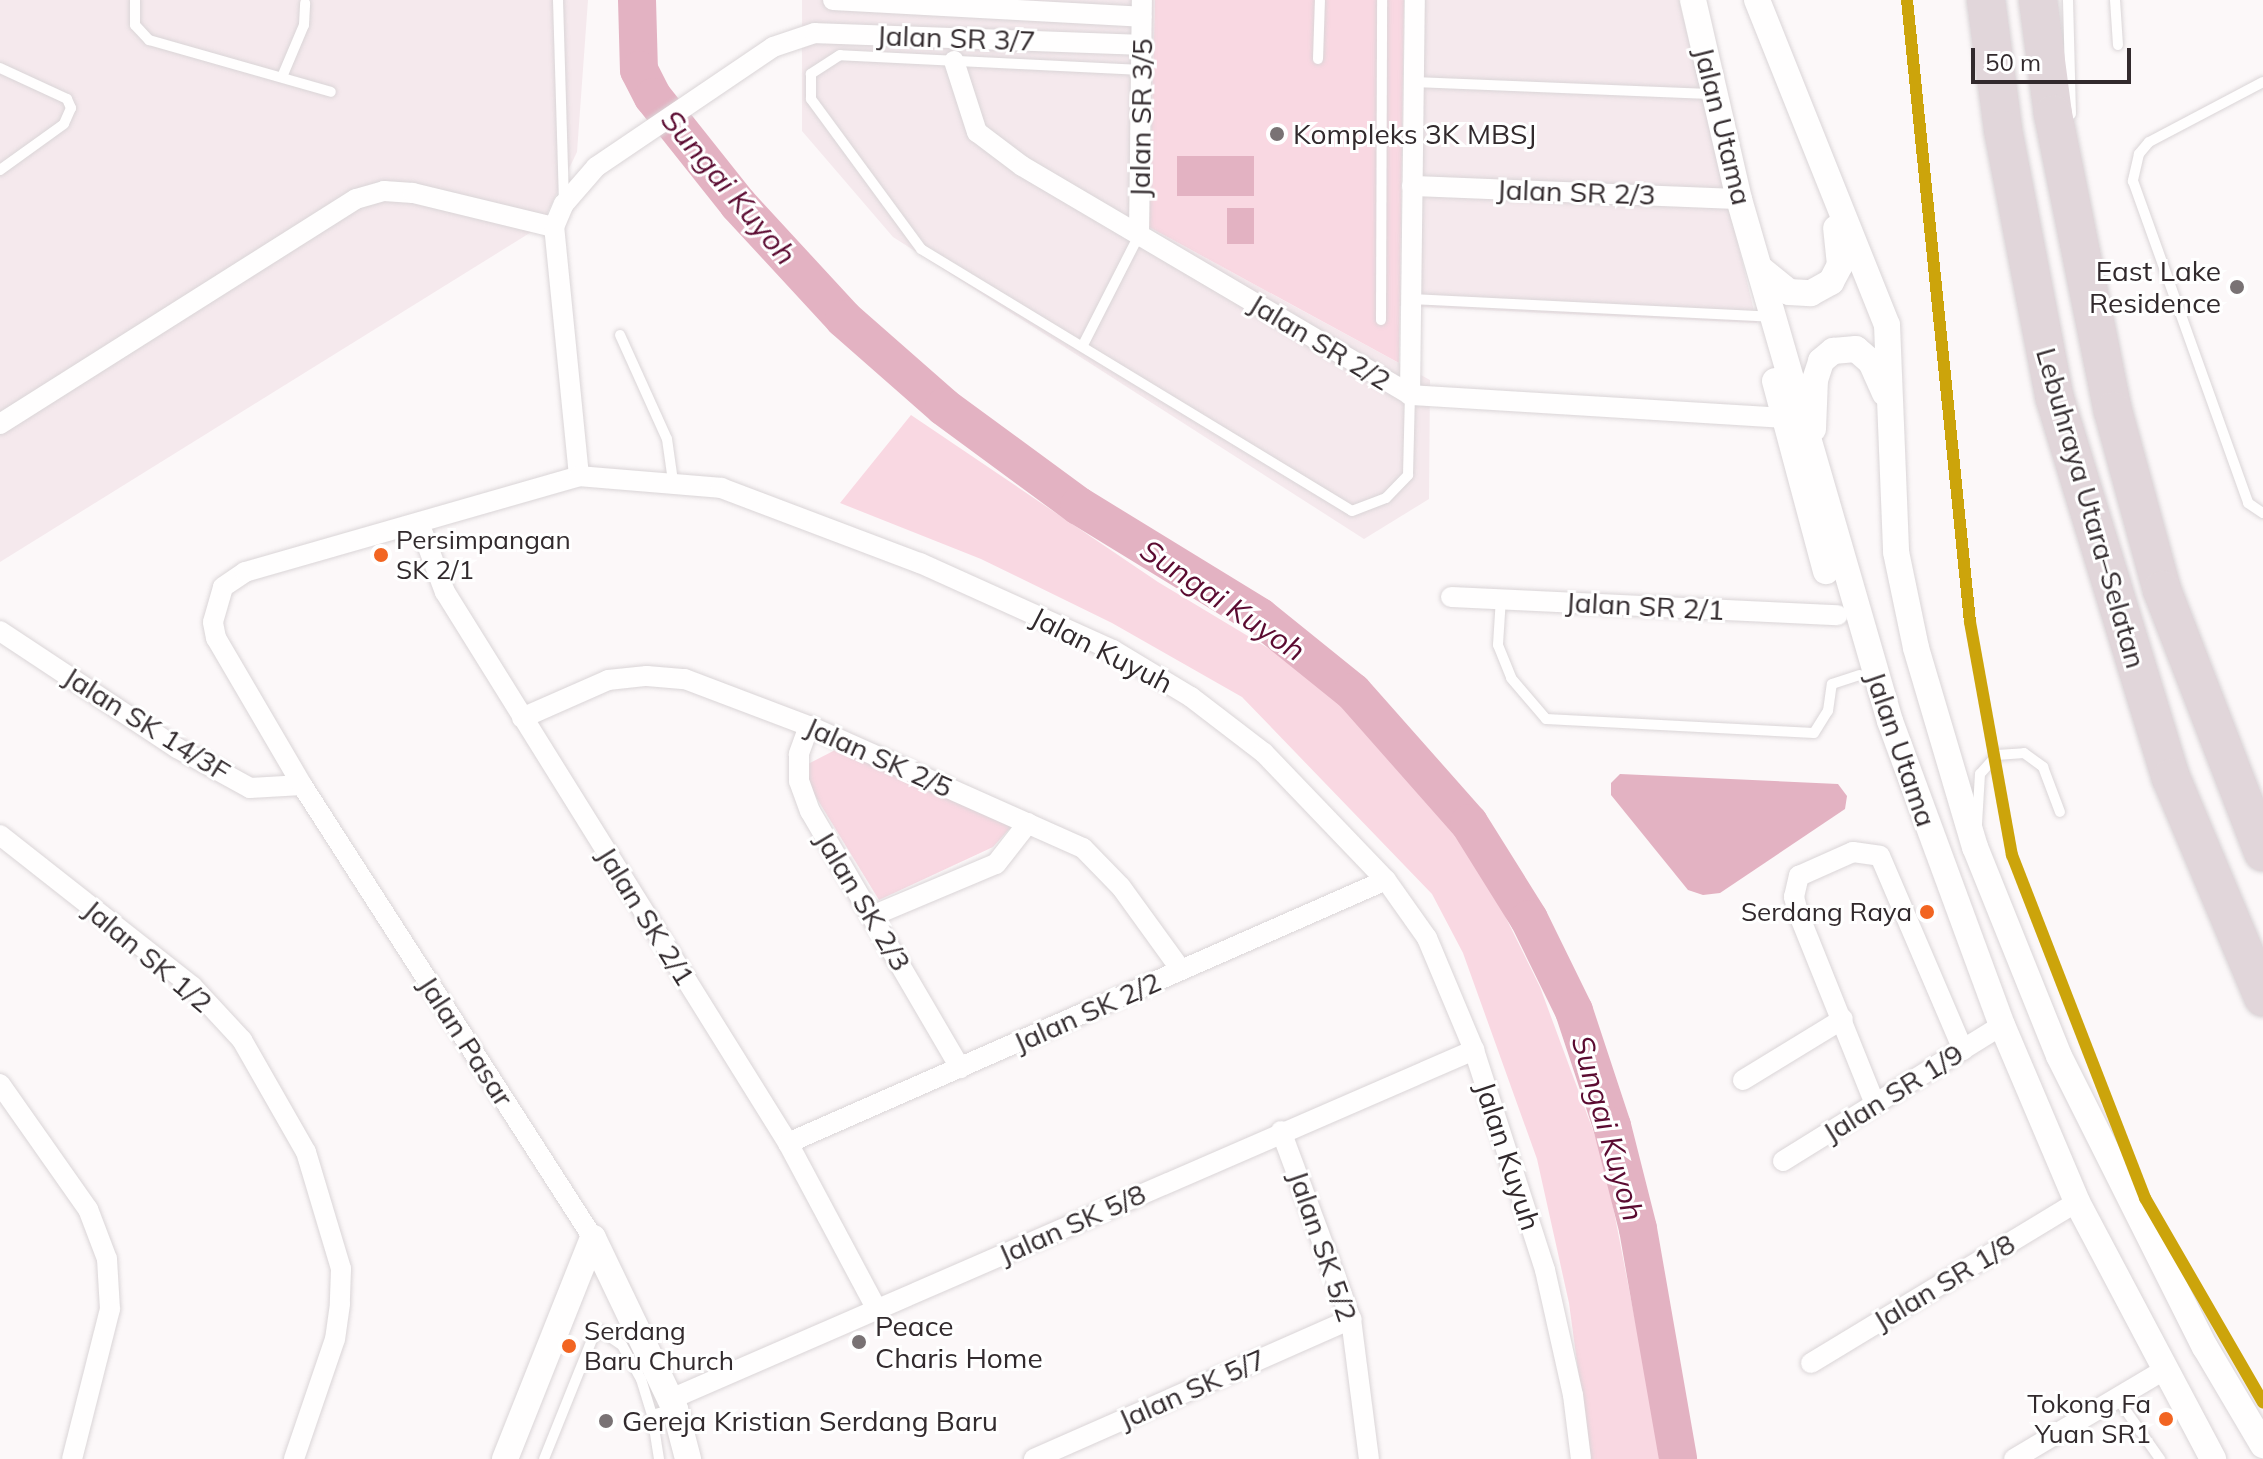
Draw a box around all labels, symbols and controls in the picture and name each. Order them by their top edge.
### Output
street label: Jalan SR 3/7 [876,18,1036,58]
scale bar [1975,32,2135,82]
street label: Jalan SR 3/5 [1123,38,1159,198]
street label: Jalan Utama [1687,44,1759,208]
text: 50 m [1985,47,2041,77]
water label: Sungai Kuyoh [654,102,804,272]
place label: Kompleks 3K MBSJ [1293,117,1536,151]
marker: Kompleks 3K MBSJ [1268,125,1286,143]
street label: Jalan SR 2/3 [1496,172,1656,212]
place label: East Lake Residence [2089,254,2221,320]
marker: East Lake Residence [2228,278,2246,296]
street label: Jalan SR 2/2 [1243,287,1397,397]
street label: Lebuhraya Utara–Selatan [2029,344,2153,672]
place label: Persimpangan SK 2/1 [396,524,571,586]
water label: Sungai Kuyoh [1134,532,1312,668]
marker: Persimpangan SK 2/1 [373,547,389,563]
street label: Jalan SR 2/1 [1565,585,1725,627]
street label: Jalan Kuyuh [1026,600,1178,700]
street label: Jalan SK 14/3F [58,659,236,789]
street label: Jalan Utama [1859,667,1943,831]
street label: Jalan SK 2/5 [800,710,958,804]
street label: Jalan SK 2/3 [808,825,918,977]
street label: Jalan SK 2/1 [590,840,702,992]
street label: Jalan SK 1/2 [77,893,219,1019]
place label: Serdang Raya [1741,896,1912,928]
marker: Serdang Raya [1919,904,1935,920]
street label: Jalan SK 2/2 [1008,965,1166,1059]
street label: Jalan Pasar [411,970,521,1112]
water label: Sungai Kuyoh [1564,1031,1652,1225]
street label: Jalan SR 1/9 [1817,1037,1969,1149]
street label: Jalan Kuyuh [1468,1077,1548,1235]
street label: Jalan SK 5/2 [1282,1166,1364,1326]
street label: Jalan SK 5/8 [993,1177,1151,1271]
street label: Jalan SR 1/8 [1867,1227,2021,1337]
place label: Peace Charis Home [875,1309,1043,1375]
place label: Serdang Baru Church [584,1315,734,1376]
marker: Peace Charis Home [850,1333,868,1351]
marker: Serdang Baru Church [561,1338,577,1354]
street label: Jalan SK 5/7 [1113,1342,1271,1436]
place label: Tokong Fa Yuan SR1 [2027,1388,2151,1450]
place label: Gereja Kristian Serdang Baru [622,1404,998,1438]
marker: Tokong Fa Yuan SR1 [2158,1411,2174,1427]
marker: Gereja Kristian Serdang Baru [597,1412,615,1430]

